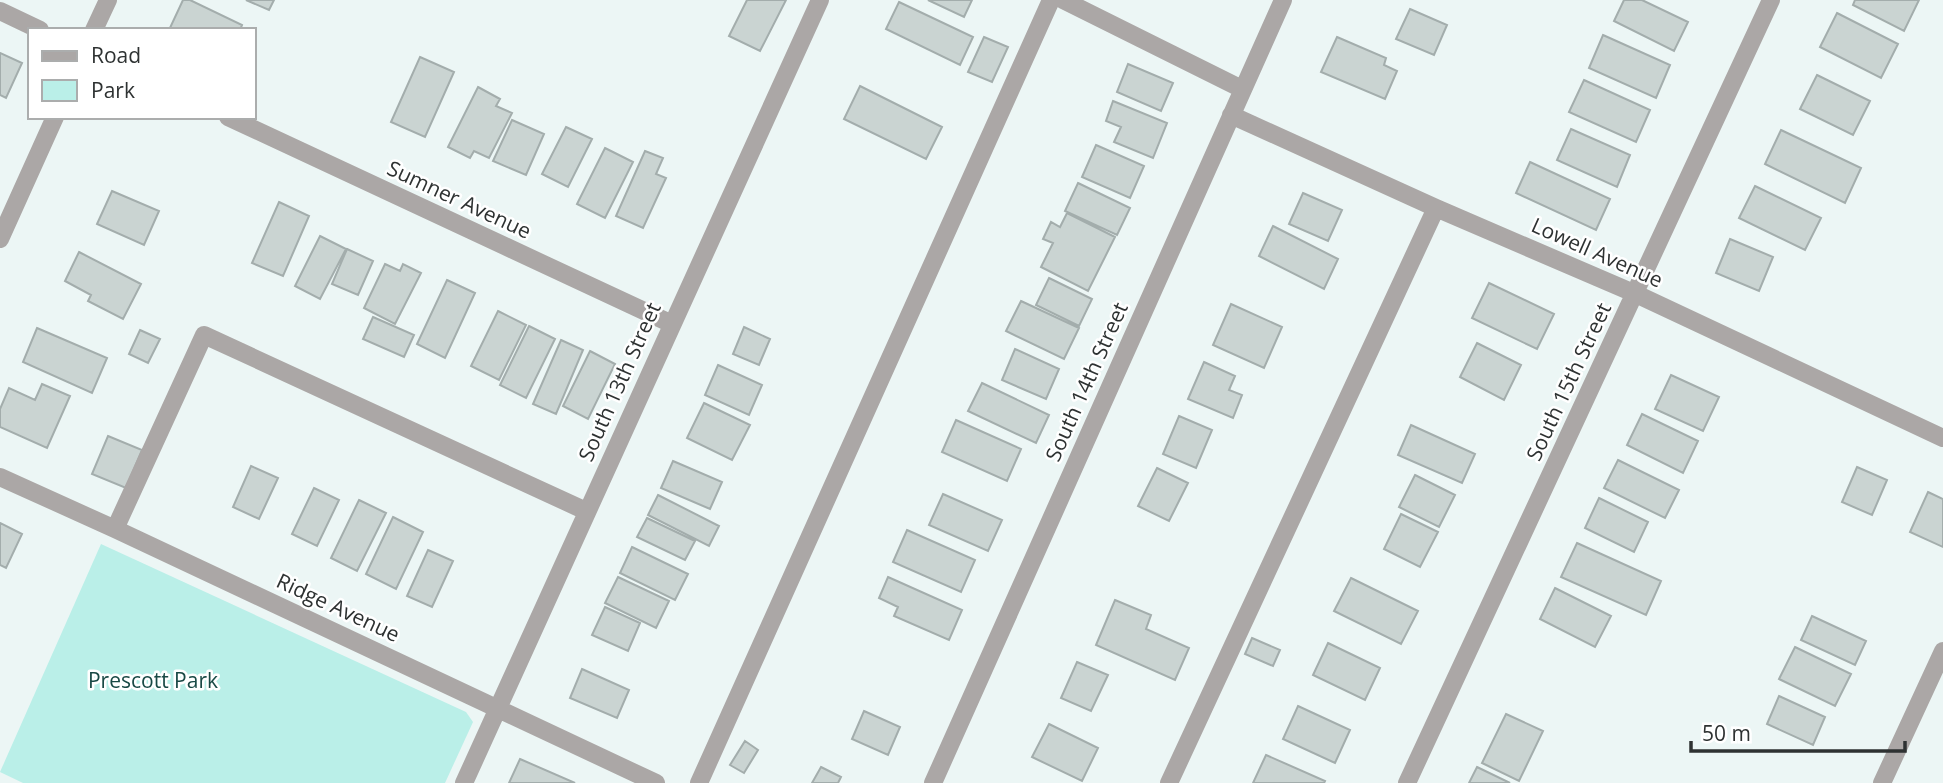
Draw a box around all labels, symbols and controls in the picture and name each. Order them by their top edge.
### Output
legend [28,28,256,119]
text: Road [91,41,141,69]
text: Park [91,76,135,104]
street label: Sumner Avenue [383,154,536,245]
street label: Lowell Avenue [1527,211,1667,294]
street label: South 13th Street [571,298,667,466]
street label: South 14th Street [1038,298,1134,466]
street label: South 15th Street [1519,298,1617,465]
street label: Ridge Avenue [272,566,405,648]
park label: Prescott Park [88,666,218,694]
scale bar [1691,710,1904,754]
text: 50 m [1702,719,1751,747]

